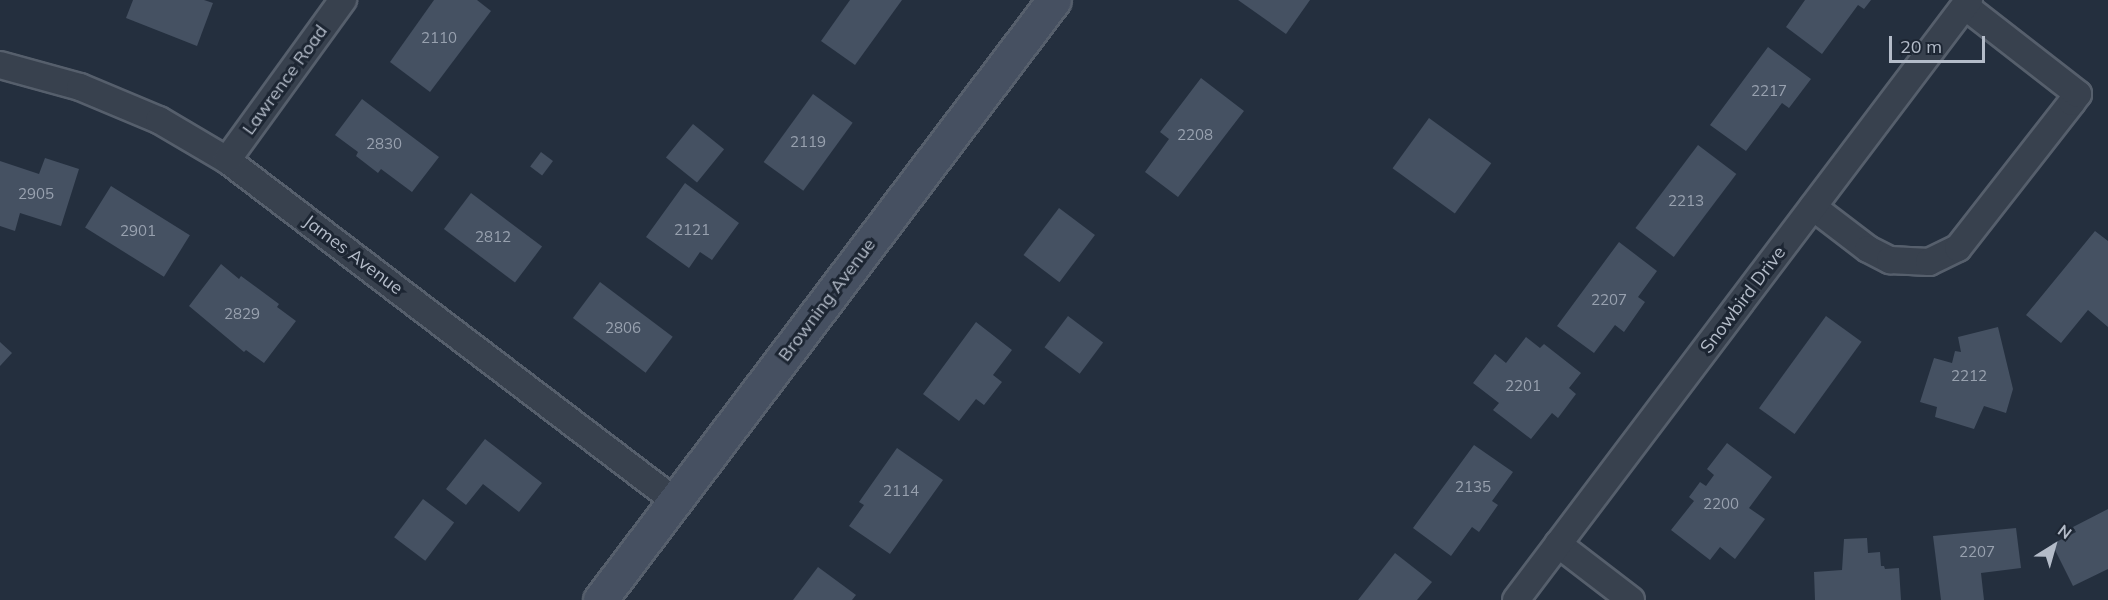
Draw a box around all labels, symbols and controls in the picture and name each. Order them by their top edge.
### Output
street label: Lawrence Road [238,21,332,139]
scale bar [1892,24,1988,62]
house number: 2110 [421,29,457,47]
text: 20 m [1900,35,1942,58]
house number: 2217 [1751,82,1787,100]
house number: 2208 [1177,126,1213,144]
house number: 2119 [790,133,826,151]
house number: 2830 [366,135,402,153]
house number: 2905 [18,185,54,203]
house number: 2213 [1668,192,1704,210]
street label: James Avenue [299,211,407,299]
house number: 2121 [674,221,710,239]
house number: 2901 [120,222,156,240]
house number: 2812 [475,228,511,246]
street label: Browning Avenue [774,234,880,366]
street label: Snowbird Drive [1696,242,1790,358]
house number: 2207 [1591,291,1627,309]
house number: 2829 [224,305,260,323]
house number: 2806 [605,319,641,337]
house number: 2212 [1951,367,1987,385]
house number: 2201 [1505,377,1541,395]
house number: 2135 [1455,478,1491,496]
house number: 2114 [883,482,919,500]
house number: 2200 [1703,495,1739,513]
north arrow [2024,516,2084,576]
text: N [2054,520,2076,543]
house number: 2207 [1959,543,1995,561]

